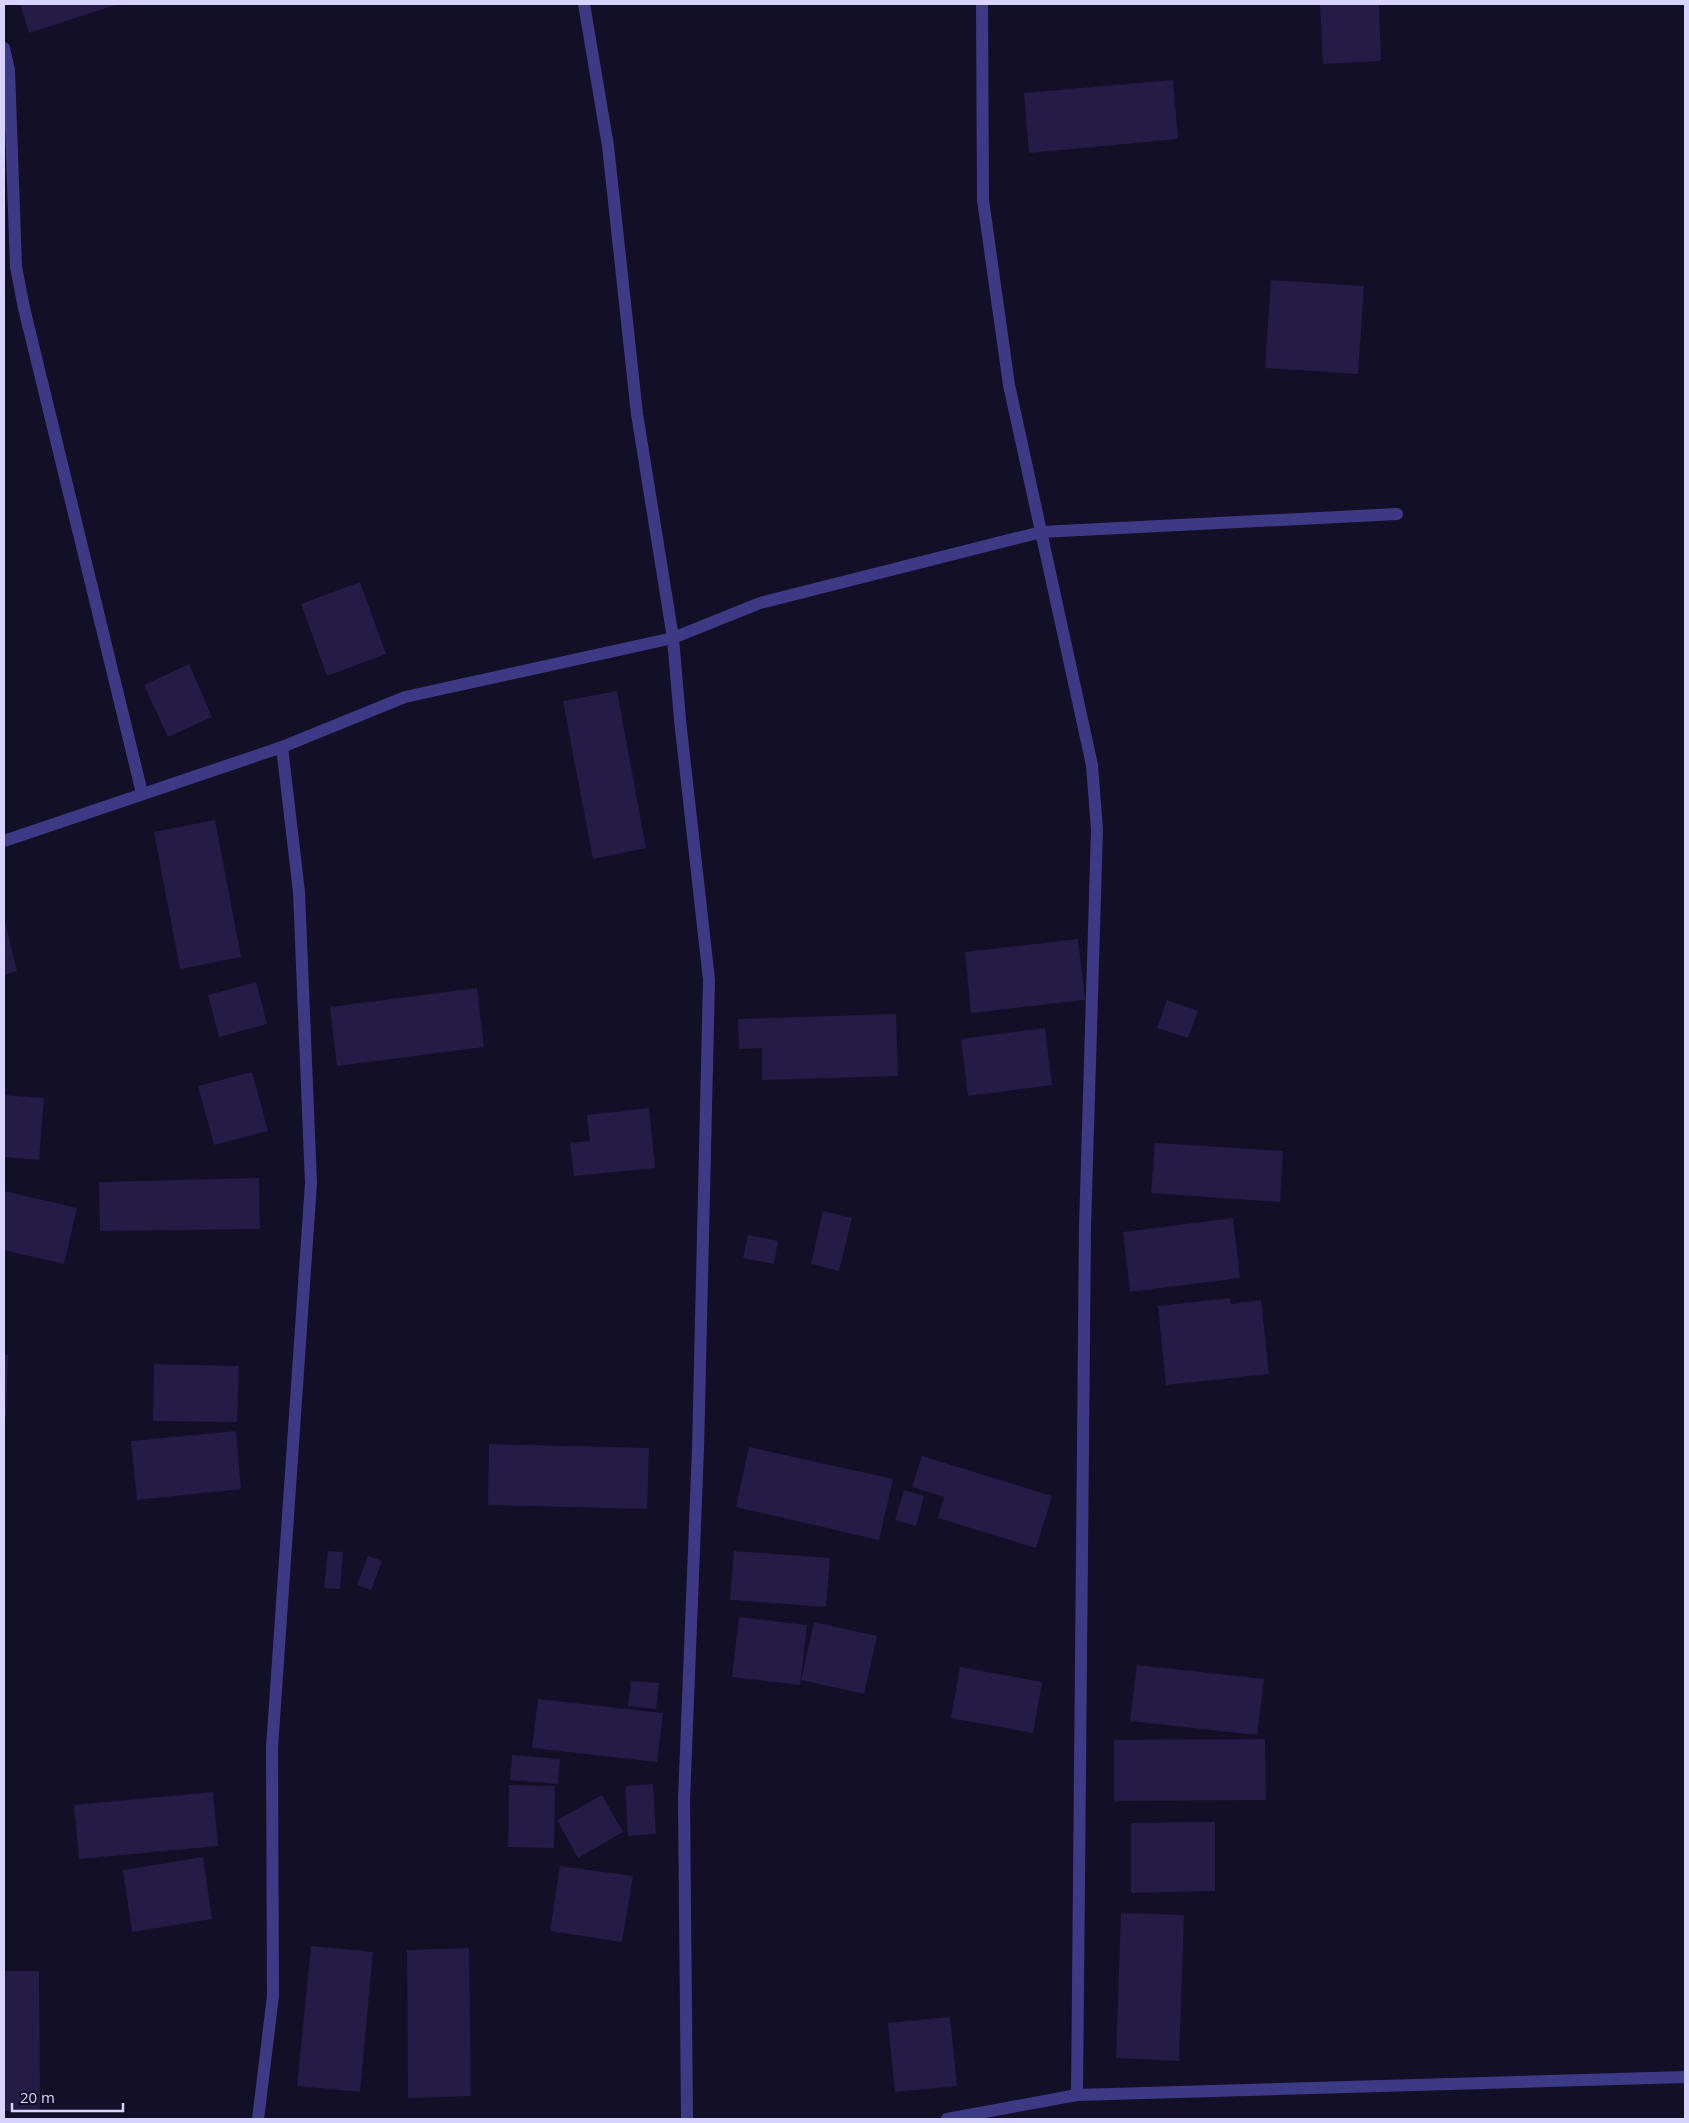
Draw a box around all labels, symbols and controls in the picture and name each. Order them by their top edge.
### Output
scale bar [12,2080,124,2112]
text: 20 m [20,2087,55,2107]

